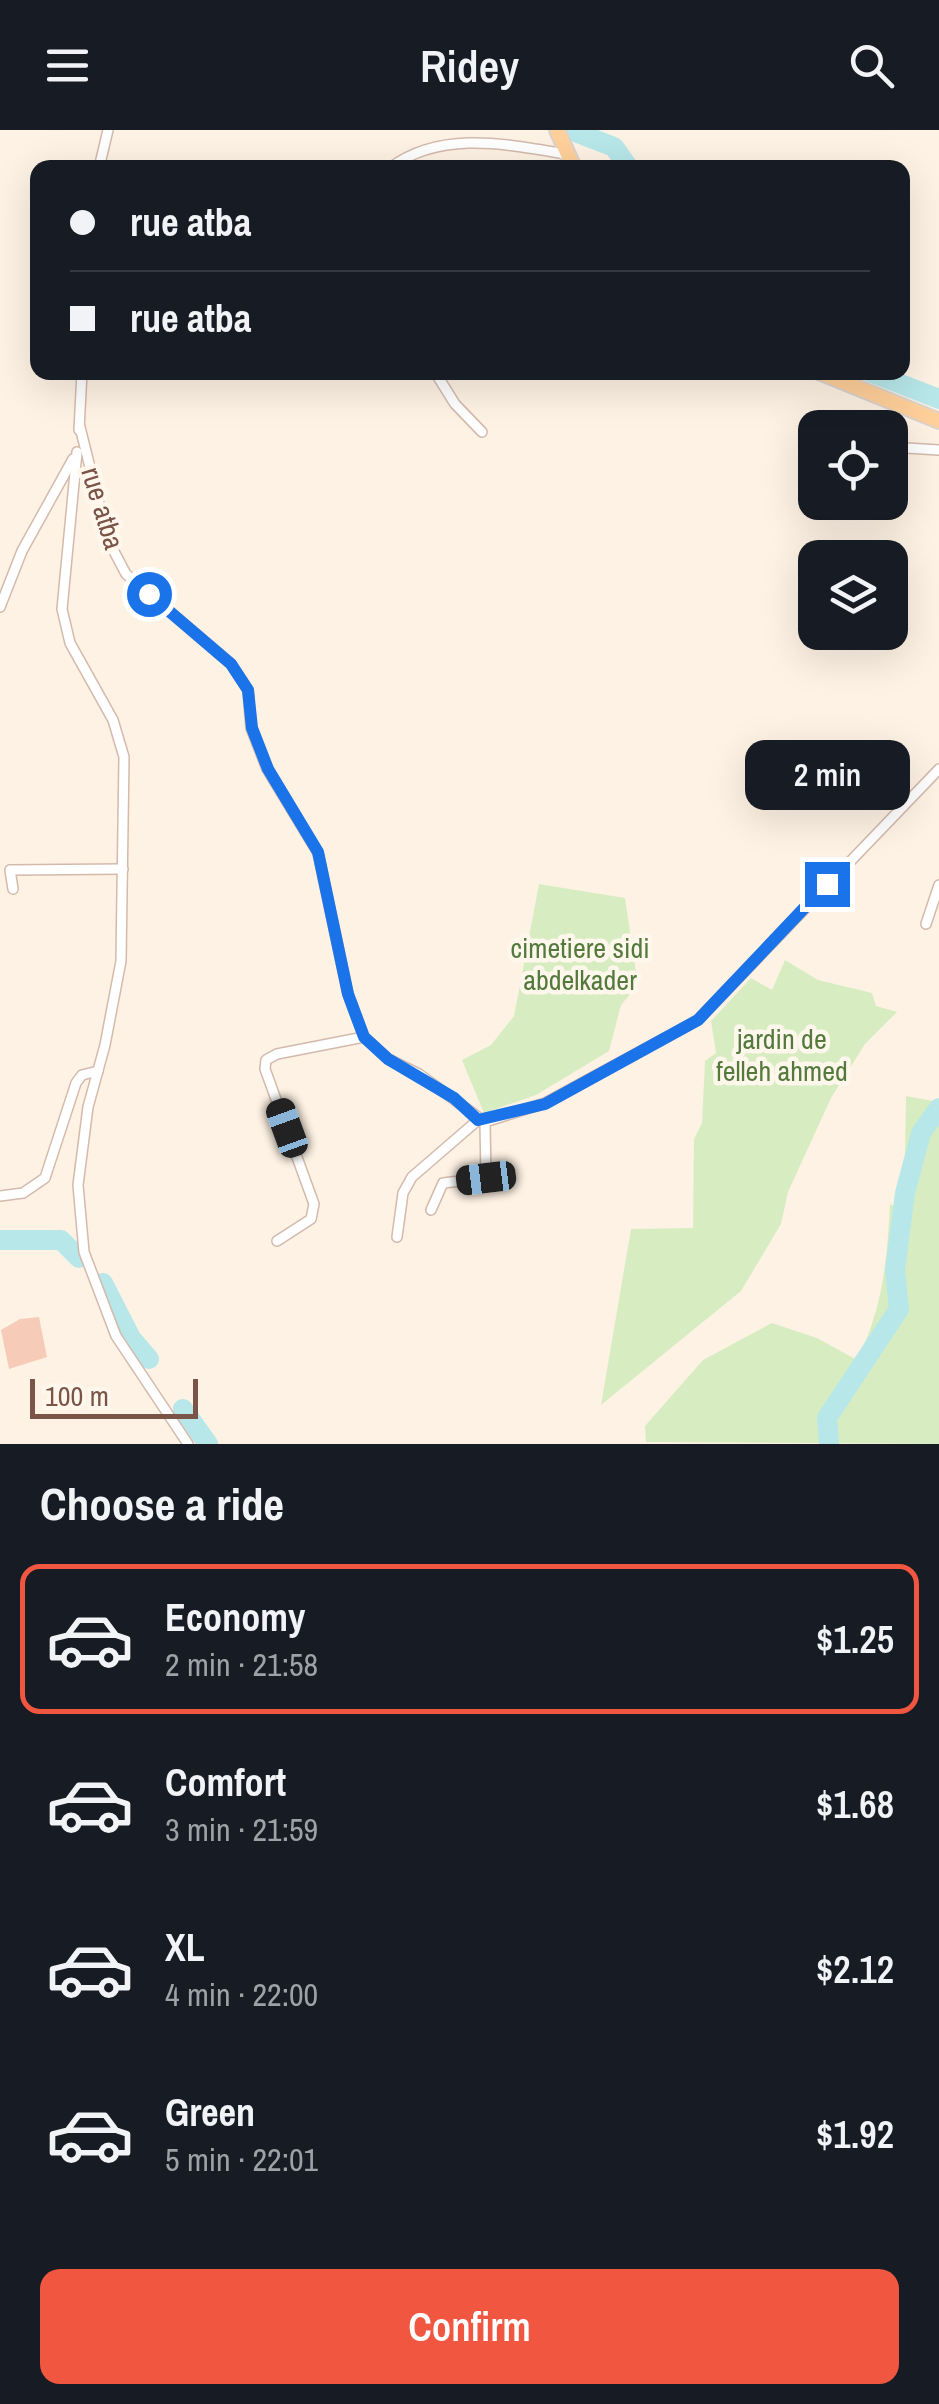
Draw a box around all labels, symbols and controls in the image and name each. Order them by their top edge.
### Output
text: Ridey [420,35,519,96]
icon: menu [40,38,95,93]
icon: search [844,38,899,93]
text: rue atba [130,197,251,248]
text: rue atba [130,293,251,344]
map controls [798,410,908,650]
button: locate [798,410,908,520]
street label: rue atba [73,462,134,554]
button: layers [798,540,908,650]
route start [127,572,172,617]
callout: 2 min [744,739,910,809]
text: 2 min [794,753,861,796]
route end [805,862,850,907]
park label: cimetiere sidi abdelkader [510,929,650,999]
park label: jardin de felleh ahmed [716,1020,848,1090]
car [263,1095,311,1161]
car [454,1159,518,1197]
scale bar [30,1374,198,1418]
text: 100 m [45,1377,109,1415]
text: Choose a ride [40,1473,284,1534]
text: Economy [165,1592,305,1643]
icon: car [45,1594,135,1684]
text: $1.25 [816,1614,894,1665]
text: 2 min · 21:58 [165,1643,318,1686]
text: Comfort [165,1757,286,1808]
icon: car [45,1759,135,1849]
text: $1.68 [816,1779,894,1830]
text: 3 min · 21:59 [165,1808,318,1851]
text: XL [165,1922,205,1973]
icon: car [45,1924,135,2014]
text: $2.12 [816,1944,894,1995]
text: 4 min · 22:00 [165,1973,318,2016]
text: Green [165,2087,255,2138]
icon: car [45,2089,135,2179]
text: $1.92 [816,2109,894,2160]
text: 5 min · 22:01 [165,2138,318,2181]
button: Confirm [40,2269,899,2384]

